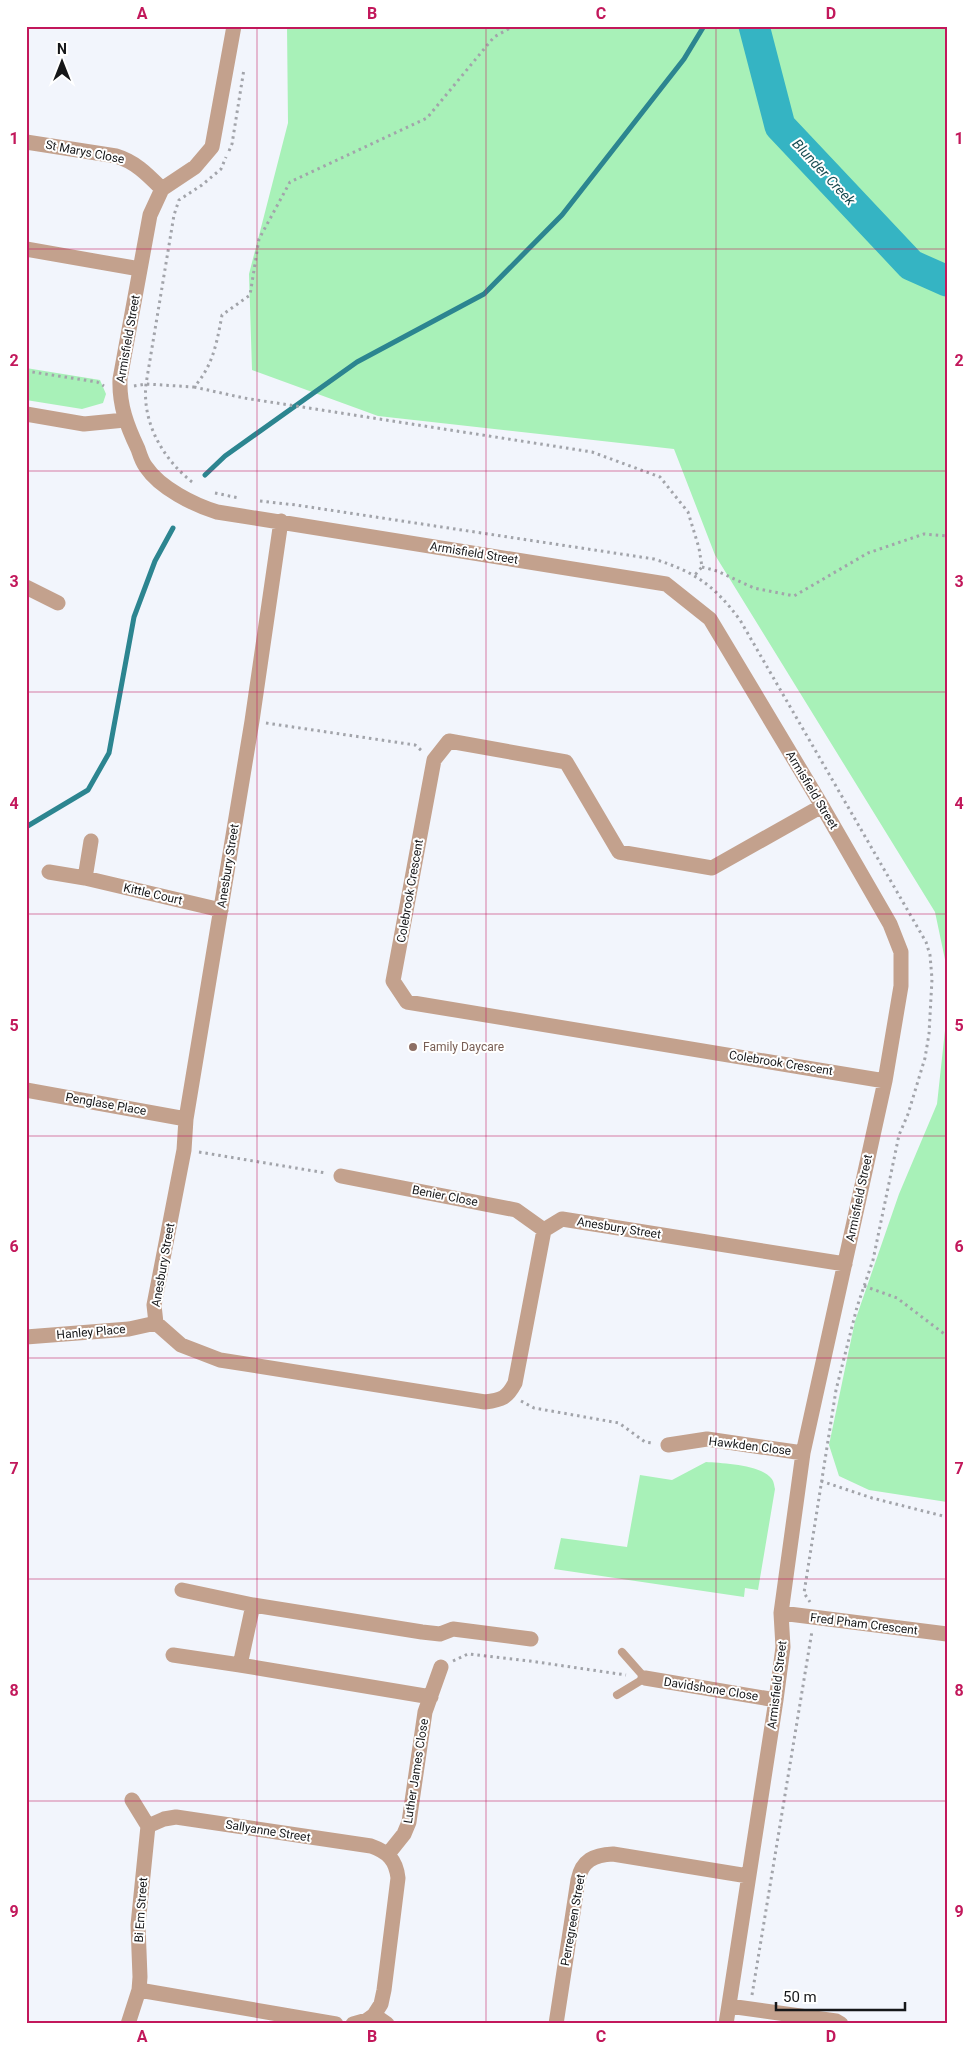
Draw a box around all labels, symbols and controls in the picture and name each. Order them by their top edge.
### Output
text: A [137,4,148,23]
text: B [367,4,377,23]
text: C [596,4,606,23]
text: D [826,4,836,23]
north arrow [38,38,88,88]
text: N [57,41,67,57]
text: 1 [9,129,19,148]
text: 1 [954,129,964,148]
water label: Blunder Creek [789,136,859,209]
street label: St Marys Close [44,137,126,167]
street label: Armisfield Street [113,294,143,384]
text: 2 [9,351,19,370]
text: 2 [954,351,964,370]
street label: Armisfield Street [429,539,519,567]
text: 3 [9,572,19,591]
text: 3 [954,572,964,591]
street label: Armisfield Street [783,748,841,832]
text: 4 [9,794,19,813]
text: 4 [954,794,964,813]
street label: Anesbury Street [214,823,242,909]
street label: Colebrook Crescent [394,838,426,944]
street label: Kittle Court [122,880,184,908]
text: 5 [9,1016,19,1035]
text: 5 [954,1016,964,1035]
place label: Family Daycare [423,1040,504,1054]
marker: Family Daycare [407,1041,419,1053]
street label: Colebrook Crescent [728,1048,834,1078]
street label: Penglase Place [64,1090,148,1118]
street label: Armisfield Street [843,1153,875,1243]
street label: Benier Close [411,1183,479,1209]
street label: Anesbury Street [576,1214,662,1242]
street label: Anesbury Street [149,1222,177,1308]
text: 6 [9,1237,19,1256]
text: 6 [954,1237,964,1256]
street label: Hanley Place [56,1322,126,1342]
street label: Hawkden Close [708,1434,792,1458]
text: 7 [9,1459,19,1478]
text: 7 [954,1459,964,1478]
street label: Fred Pham Crescent [809,1610,919,1638]
street label: Armisfield Street [765,1640,789,1730]
street label: Davidshone Close [663,1675,759,1703]
text: 8 [9,1681,19,1700]
text: 8 [954,1681,964,1700]
street label: Luther James Close [401,1718,431,1824]
street label: Sallyanne Street [225,1817,312,1845]
street label: Perregreen Street [558,1873,588,1967]
street label: Bi Em Street [132,1877,150,1943]
text: 9 [9,1902,19,1921]
text: 9 [954,1902,964,1921]
scale bar [776,1980,904,2012]
text: 50 m [783,1988,817,2006]
text: A [137,2027,148,2046]
text: B [367,2027,377,2046]
text: C [596,2027,606,2046]
text: D [826,2027,836,2046]

